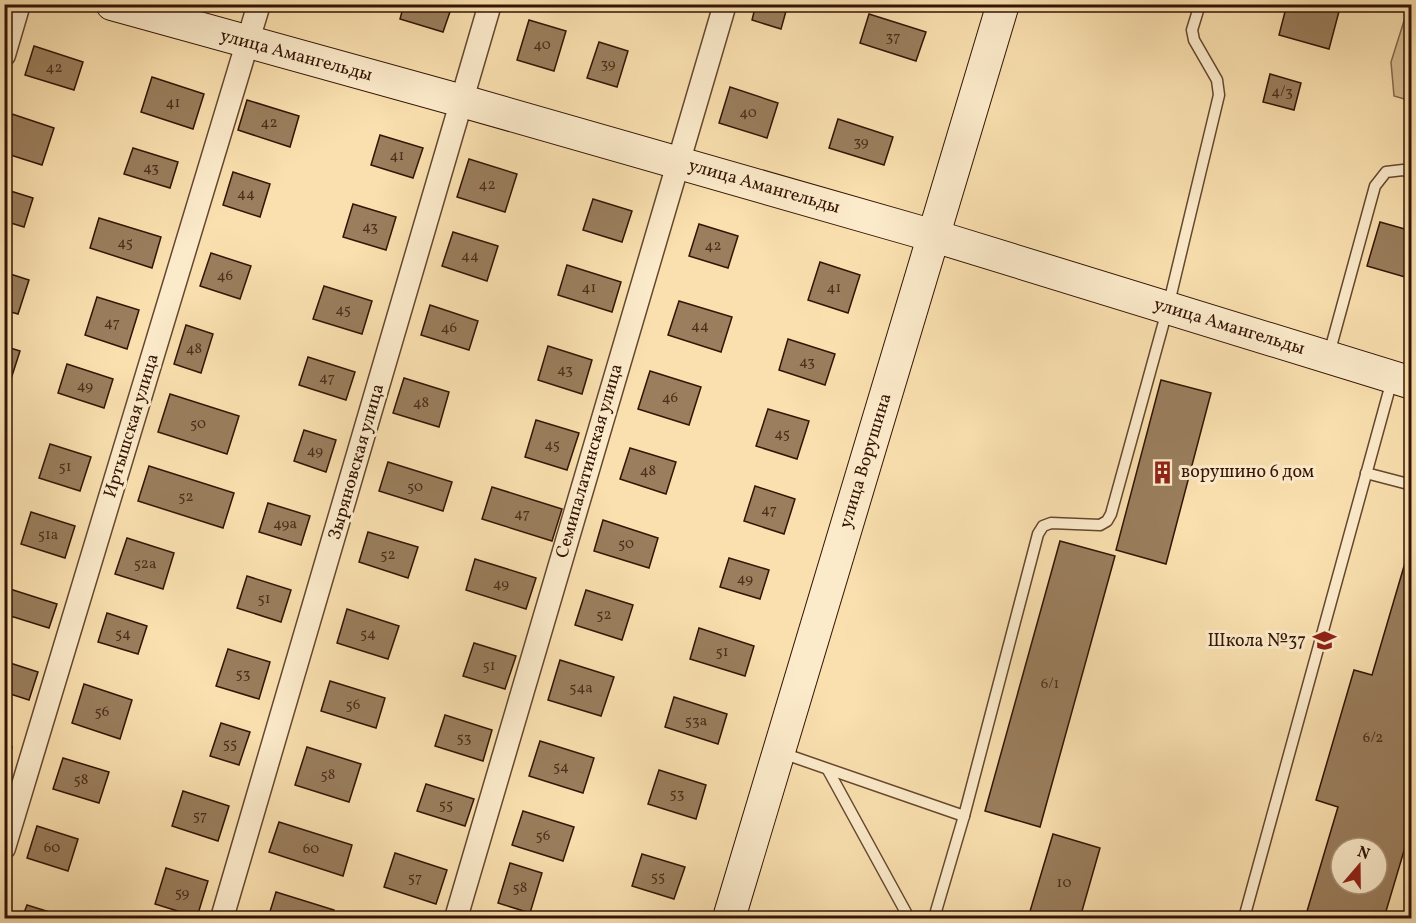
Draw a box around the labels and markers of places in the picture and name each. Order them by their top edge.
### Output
building icon: ворушино 6 дом [1150,459,1176,485]
place label: ворушино 6 дом [1181,460,1314,485]
school or university icon: Школа №37 [1311,628,1337,654]
place label: Школа №37 [1208,629,1306,654]

